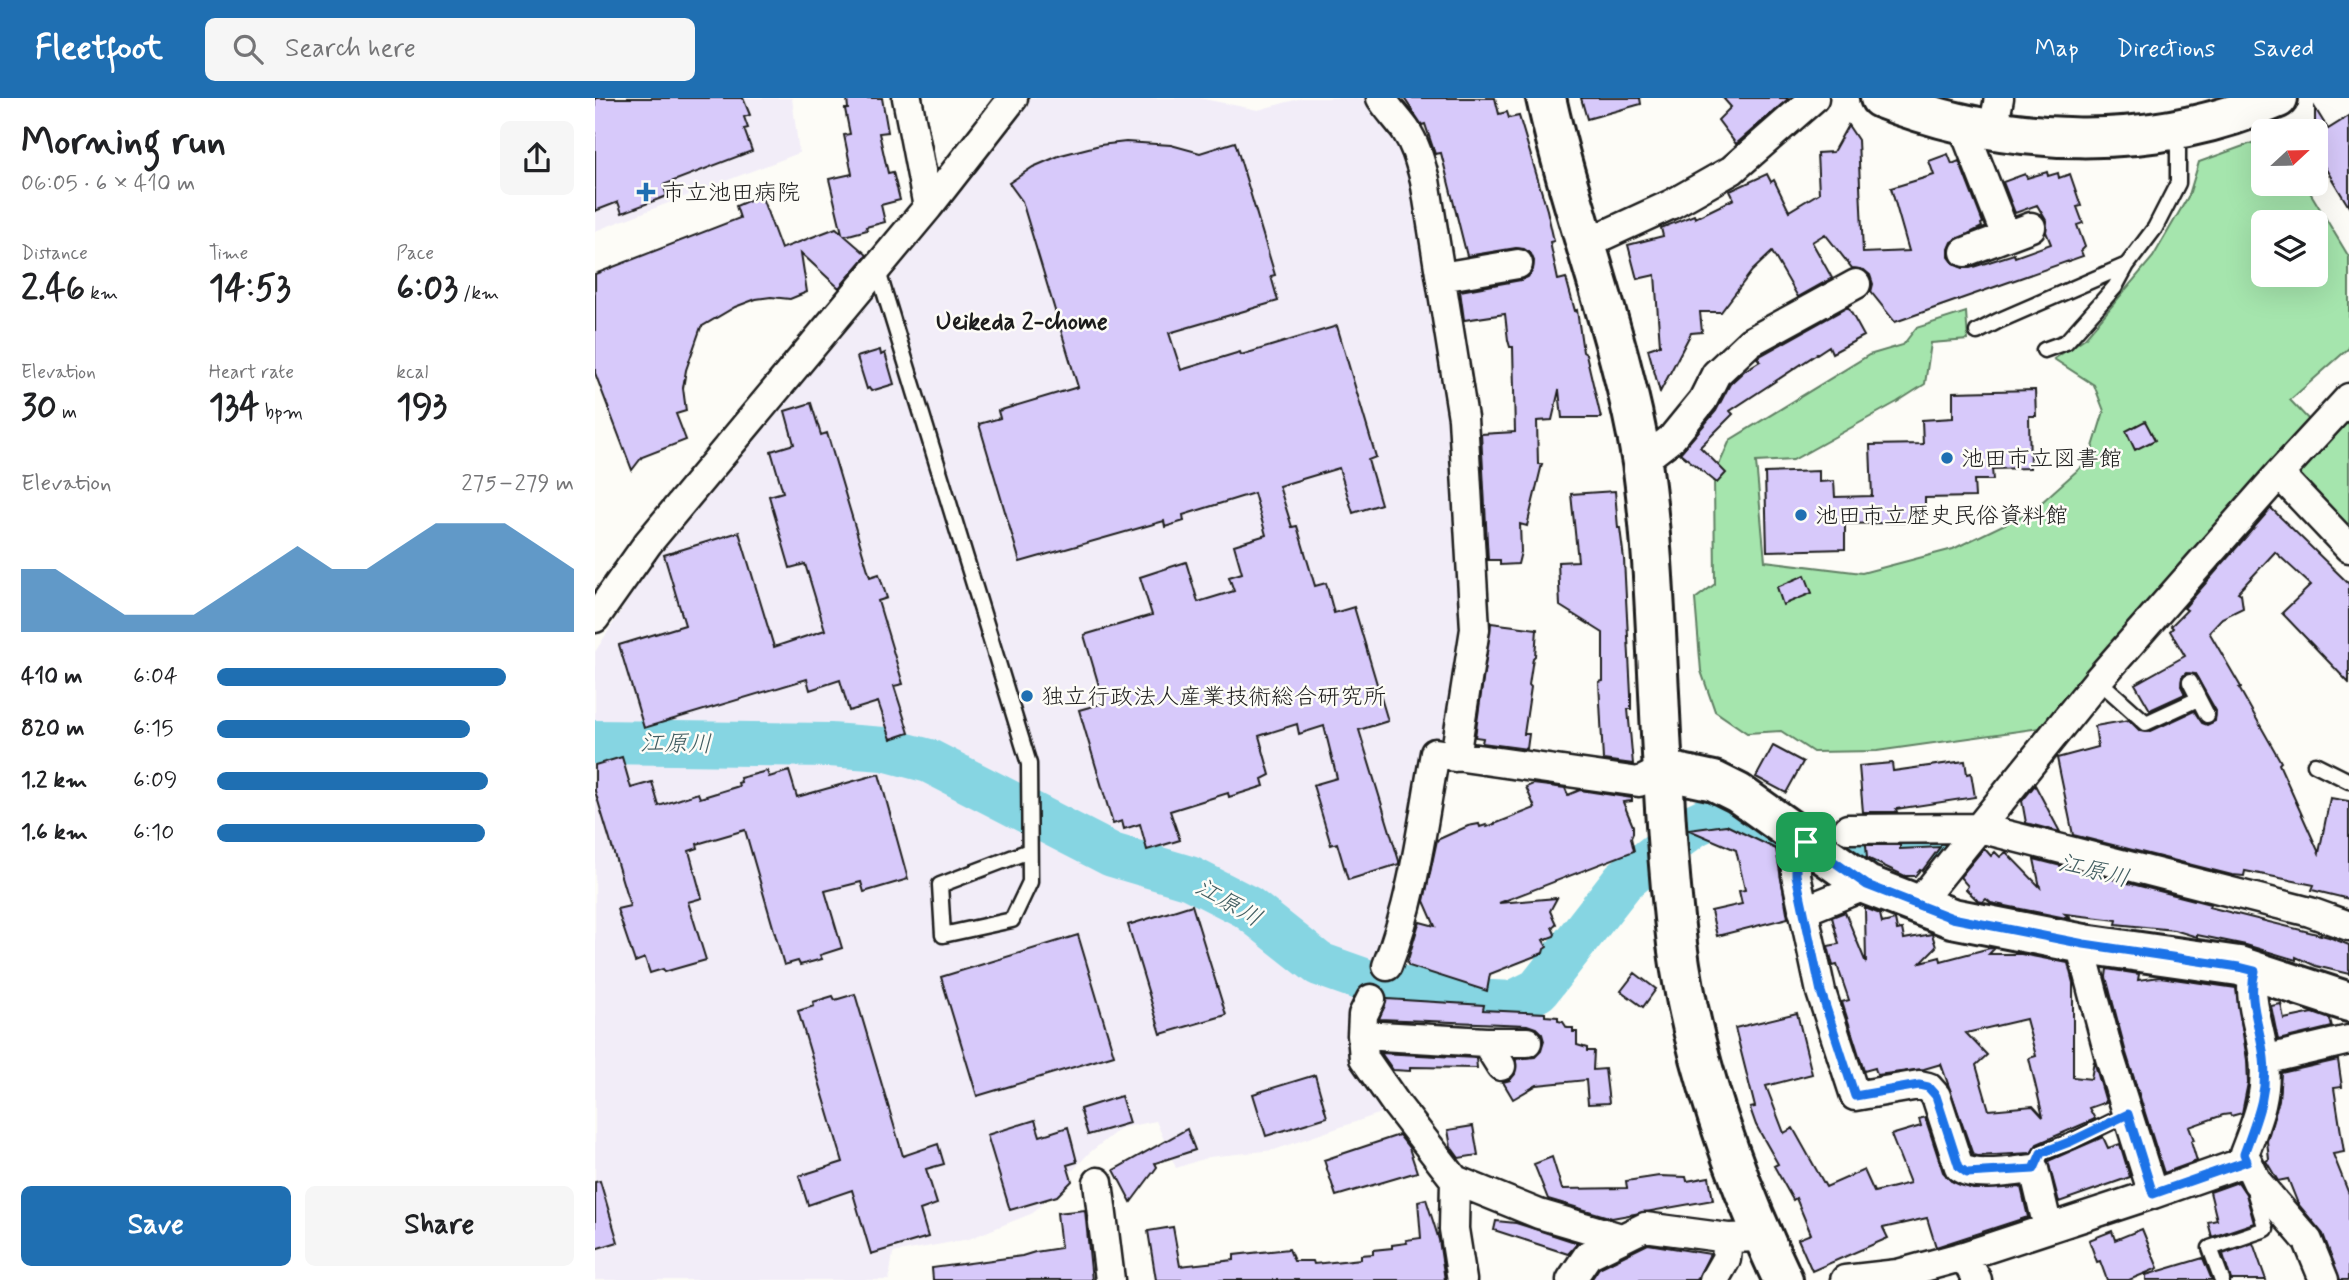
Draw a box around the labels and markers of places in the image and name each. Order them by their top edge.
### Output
place label: 市立池田病院 [662,179,800,209]
marker: 市立池田病院 [636,182,656,202]
place label: 池田市立図書館 [1961,445,2122,475]
marker: 池田市立図書館 [1939,450,1955,466]
place label: 池田市立歴史民俗資料館 [1815,502,2068,532]
marker: 池田市立歴史民俗資料館 [1793,507,1809,523]
place label: 独立行政法人産業技術総合研究所 [1041,683,1386,713]
marker: 独立行政法人産業技術総合研究所 [1019,688,1035,704]
pin [1776,812,1836,872]

